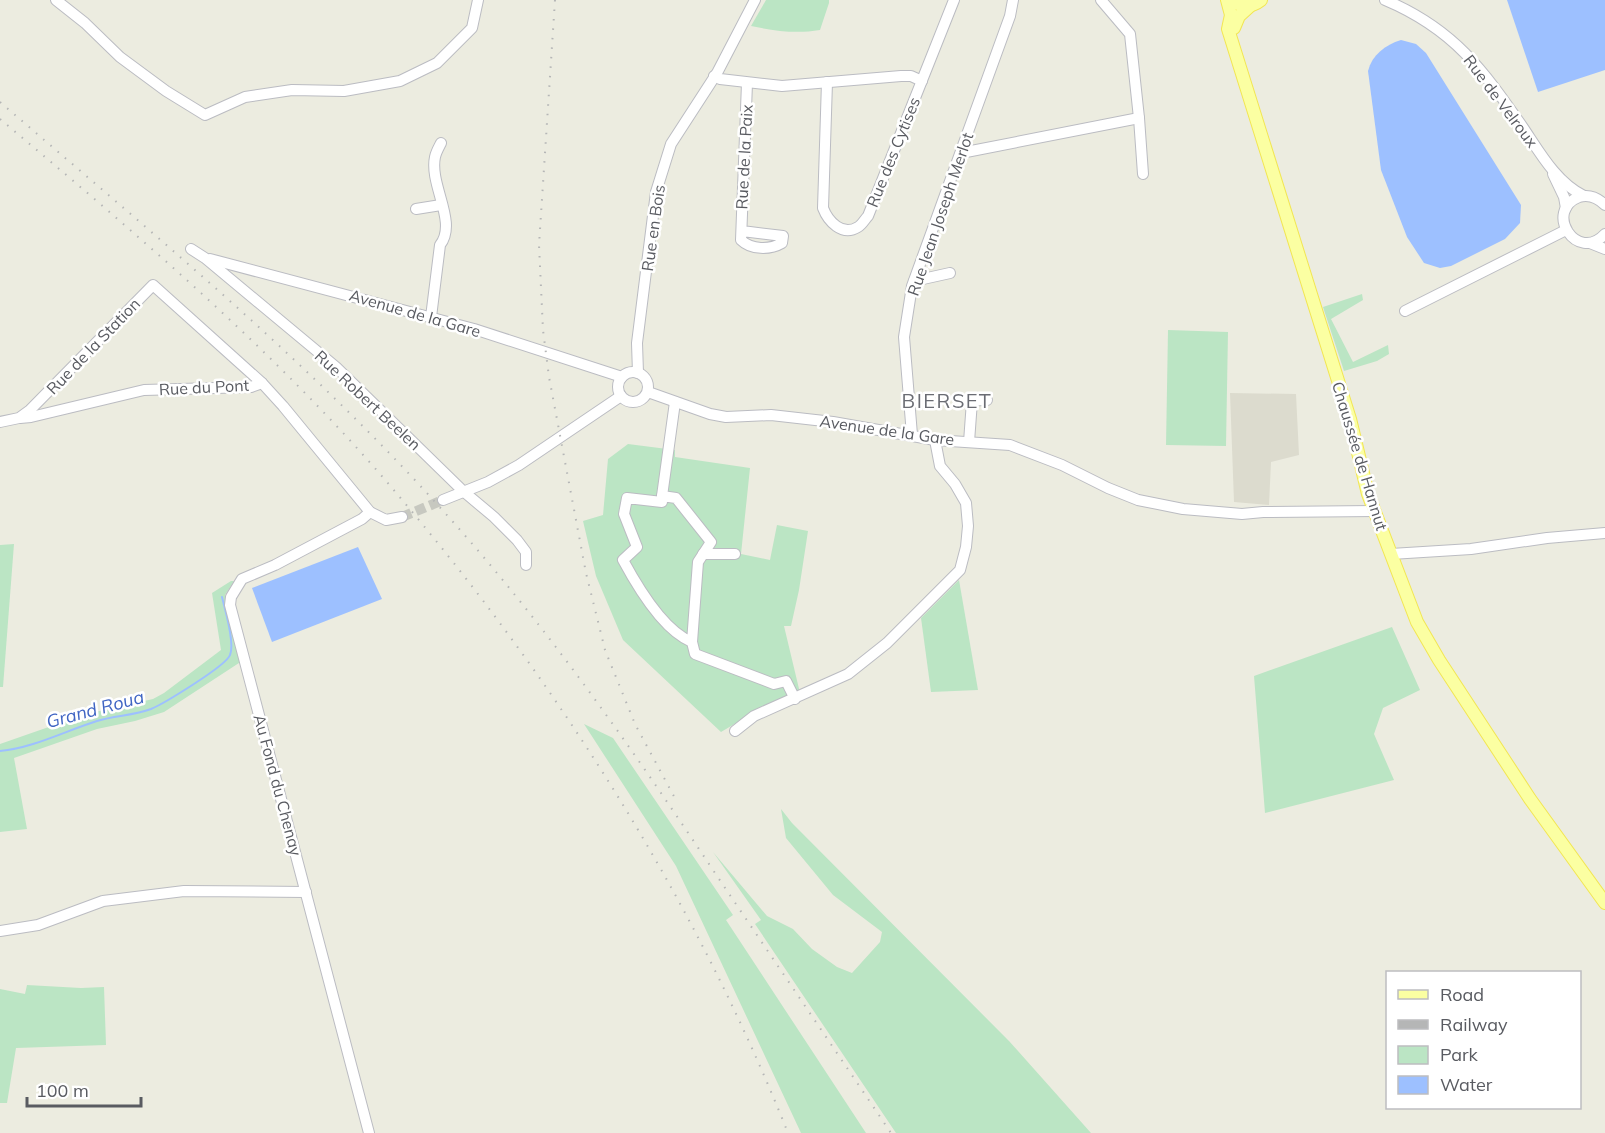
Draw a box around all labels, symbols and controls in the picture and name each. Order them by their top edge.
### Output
street label: Rue de Velroux [1460,51,1543,152]
street label: Rue des Cytises [862,94,924,210]
street label: Rue de la Paix [731,103,757,210]
street label: Rue Jean Joseph Merlot [903,129,977,298]
street label: Rue en Bois [637,183,669,273]
street label: Avenue de la Gare [347,285,483,341]
street label: Rue de la Station [42,294,144,398]
street label: Rue Robert Beelen [311,346,425,454]
street label: Rue du Pont [158,375,250,399]
street label: Chaussée de Hannut [1328,379,1392,533]
district label: BIERSET [902,388,992,413]
street label: Avenue de la Gare [818,411,956,449]
water label: Grand Roua [44,685,147,733]
street label: Au Fond du Chenay [250,712,307,858]
legend [1386,971,1581,1109]
text: Road [1440,983,1484,1006]
text: Railway [1440,1013,1508,1036]
text: Park [1440,1043,1479,1066]
scale bar [27,1070,141,1108]
text: Water [1440,1073,1493,1096]
text: 100 m [36,1079,89,1102]

